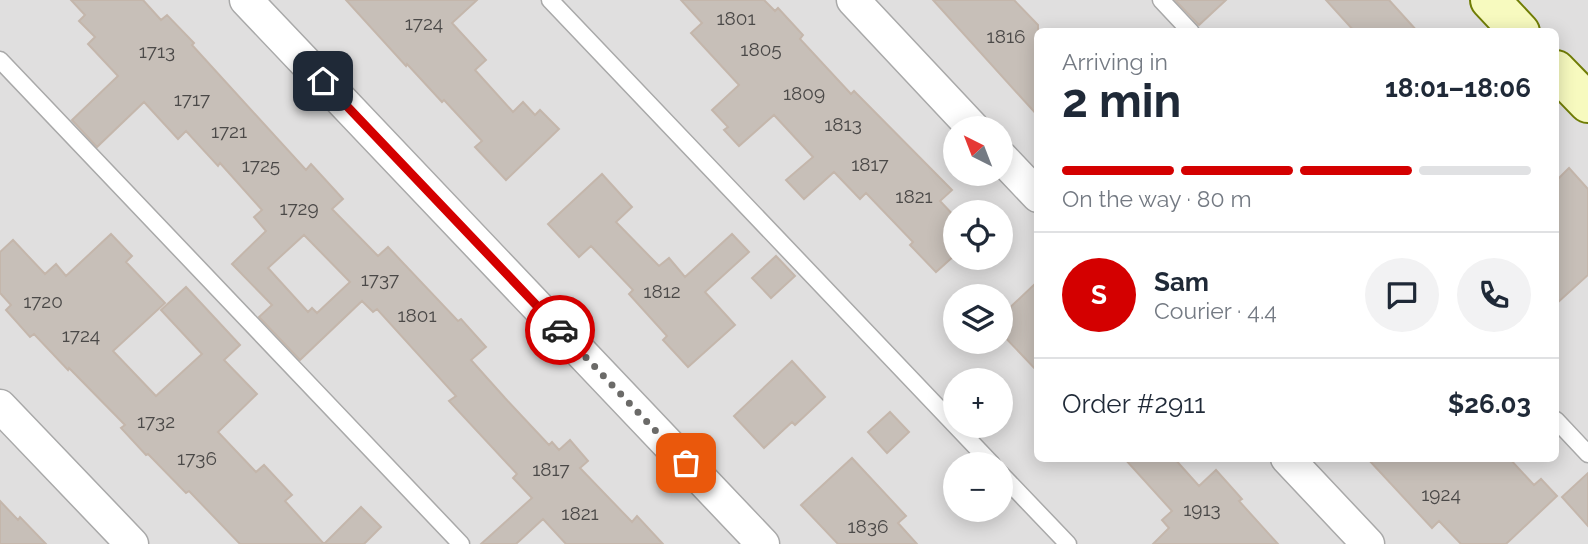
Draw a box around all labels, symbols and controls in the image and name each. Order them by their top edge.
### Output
house number: 1801 [716,7,756,29]
house number: 1724 [405,12,443,34]
house number: 1816 [987,25,1026,47]
house number: 1805 [740,38,782,60]
house number: 1713 [139,40,175,62]
text: Arriving in [1062,48,1168,75]
pin [293,51,353,111]
icon: home [304,62,342,100]
text: 18:01–18:06 [1385,73,1531,103]
text: 2 min [1062,74,1181,128]
house number: 1809 [783,82,825,104]
house number: 1717 [174,88,210,110]
house number: 1813 [824,113,862,135]
north arrow [943,116,1013,186]
map controls [943,116,1013,522]
house number: 1721 [211,120,247,142]
house number: 1817 [851,153,889,175]
house number: 1725 [242,154,280,176]
house number: 1821 [895,185,933,207]
text: On the way · 80 m [1062,185,1252,212]
house number: 1729 [279,197,319,219]
button: locate [943,200,1013,270]
button: chat [1365,258,1439,332]
button: phone [1457,258,1531,332]
text: Sam [1154,267,1209,297]
house number: 1737 [361,268,399,290]
house number: 1812 [643,280,681,302]
text: S [1091,280,1107,310]
button: layers [943,284,1013,354]
house number: 1720 [23,290,63,312]
courier [525,295,595,365]
text: Courier · 4.4 [1154,297,1277,324]
house number: 1801 [397,304,437,326]
icon: car [541,311,579,349]
house number: 1724 [62,324,100,346]
button: + [943,368,1013,438]
text: Order #2911 [1062,389,1206,419]
text: $26.03 [1448,389,1531,419]
house number: 1732 [137,410,175,432]
pin [656,433,716,493]
icon: bag [667,444,705,482]
house number: 1736 [177,447,217,469]
button: − [943,452,1013,522]
house number: 1817 [532,458,570,480]
house number: 1924 [1421,483,1461,505]
house number: 1913 [1183,498,1221,520]
house number: 1821 [561,502,599,524]
house number: 1836 [847,515,889,537]

